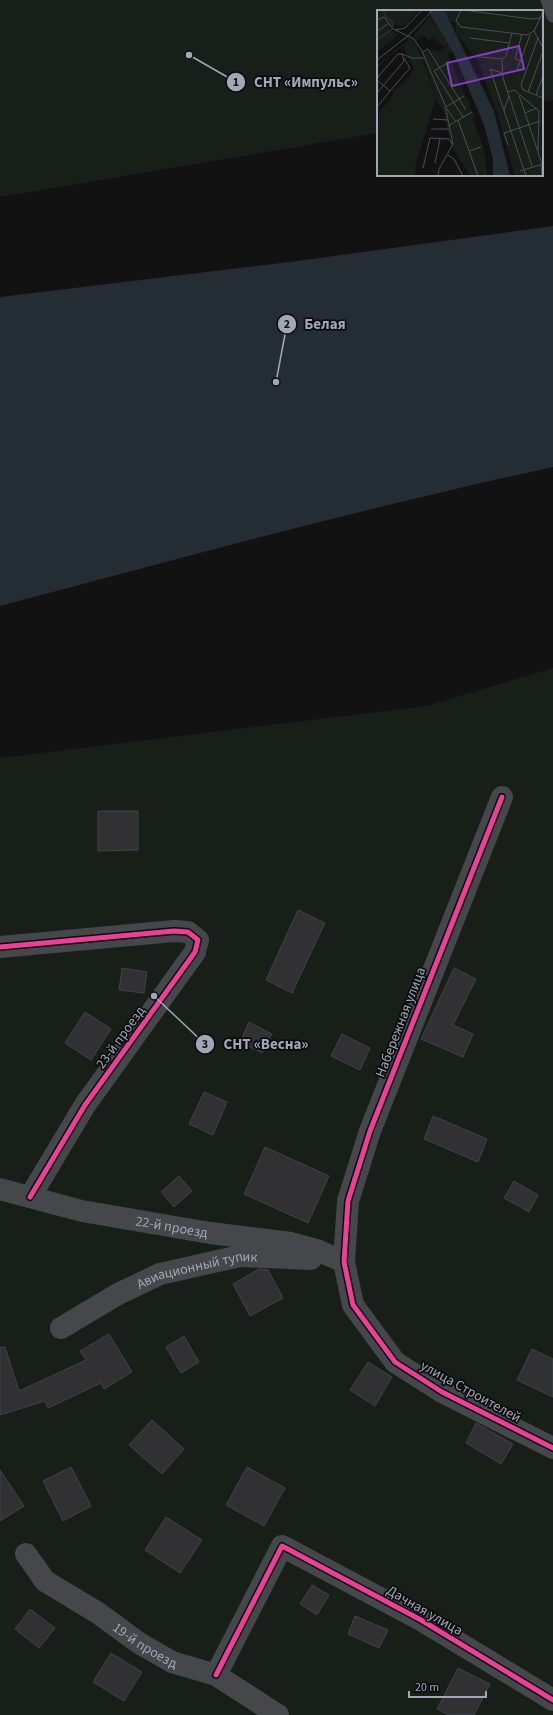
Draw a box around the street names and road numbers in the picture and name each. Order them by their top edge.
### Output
street label: Набережная улица [371,964,431,1080]
street label: 23-й проезд [91,1002,151,1073]
street label: 22-й проезд [134,1211,210,1244]
street label: Авиационный тупик [133,1247,258,1295]
street label: улица Строителей [417,1356,524,1428]
street label: Дачная улица [383,1581,466,1641]
street label: 19-й проезд [108,1618,180,1674]

